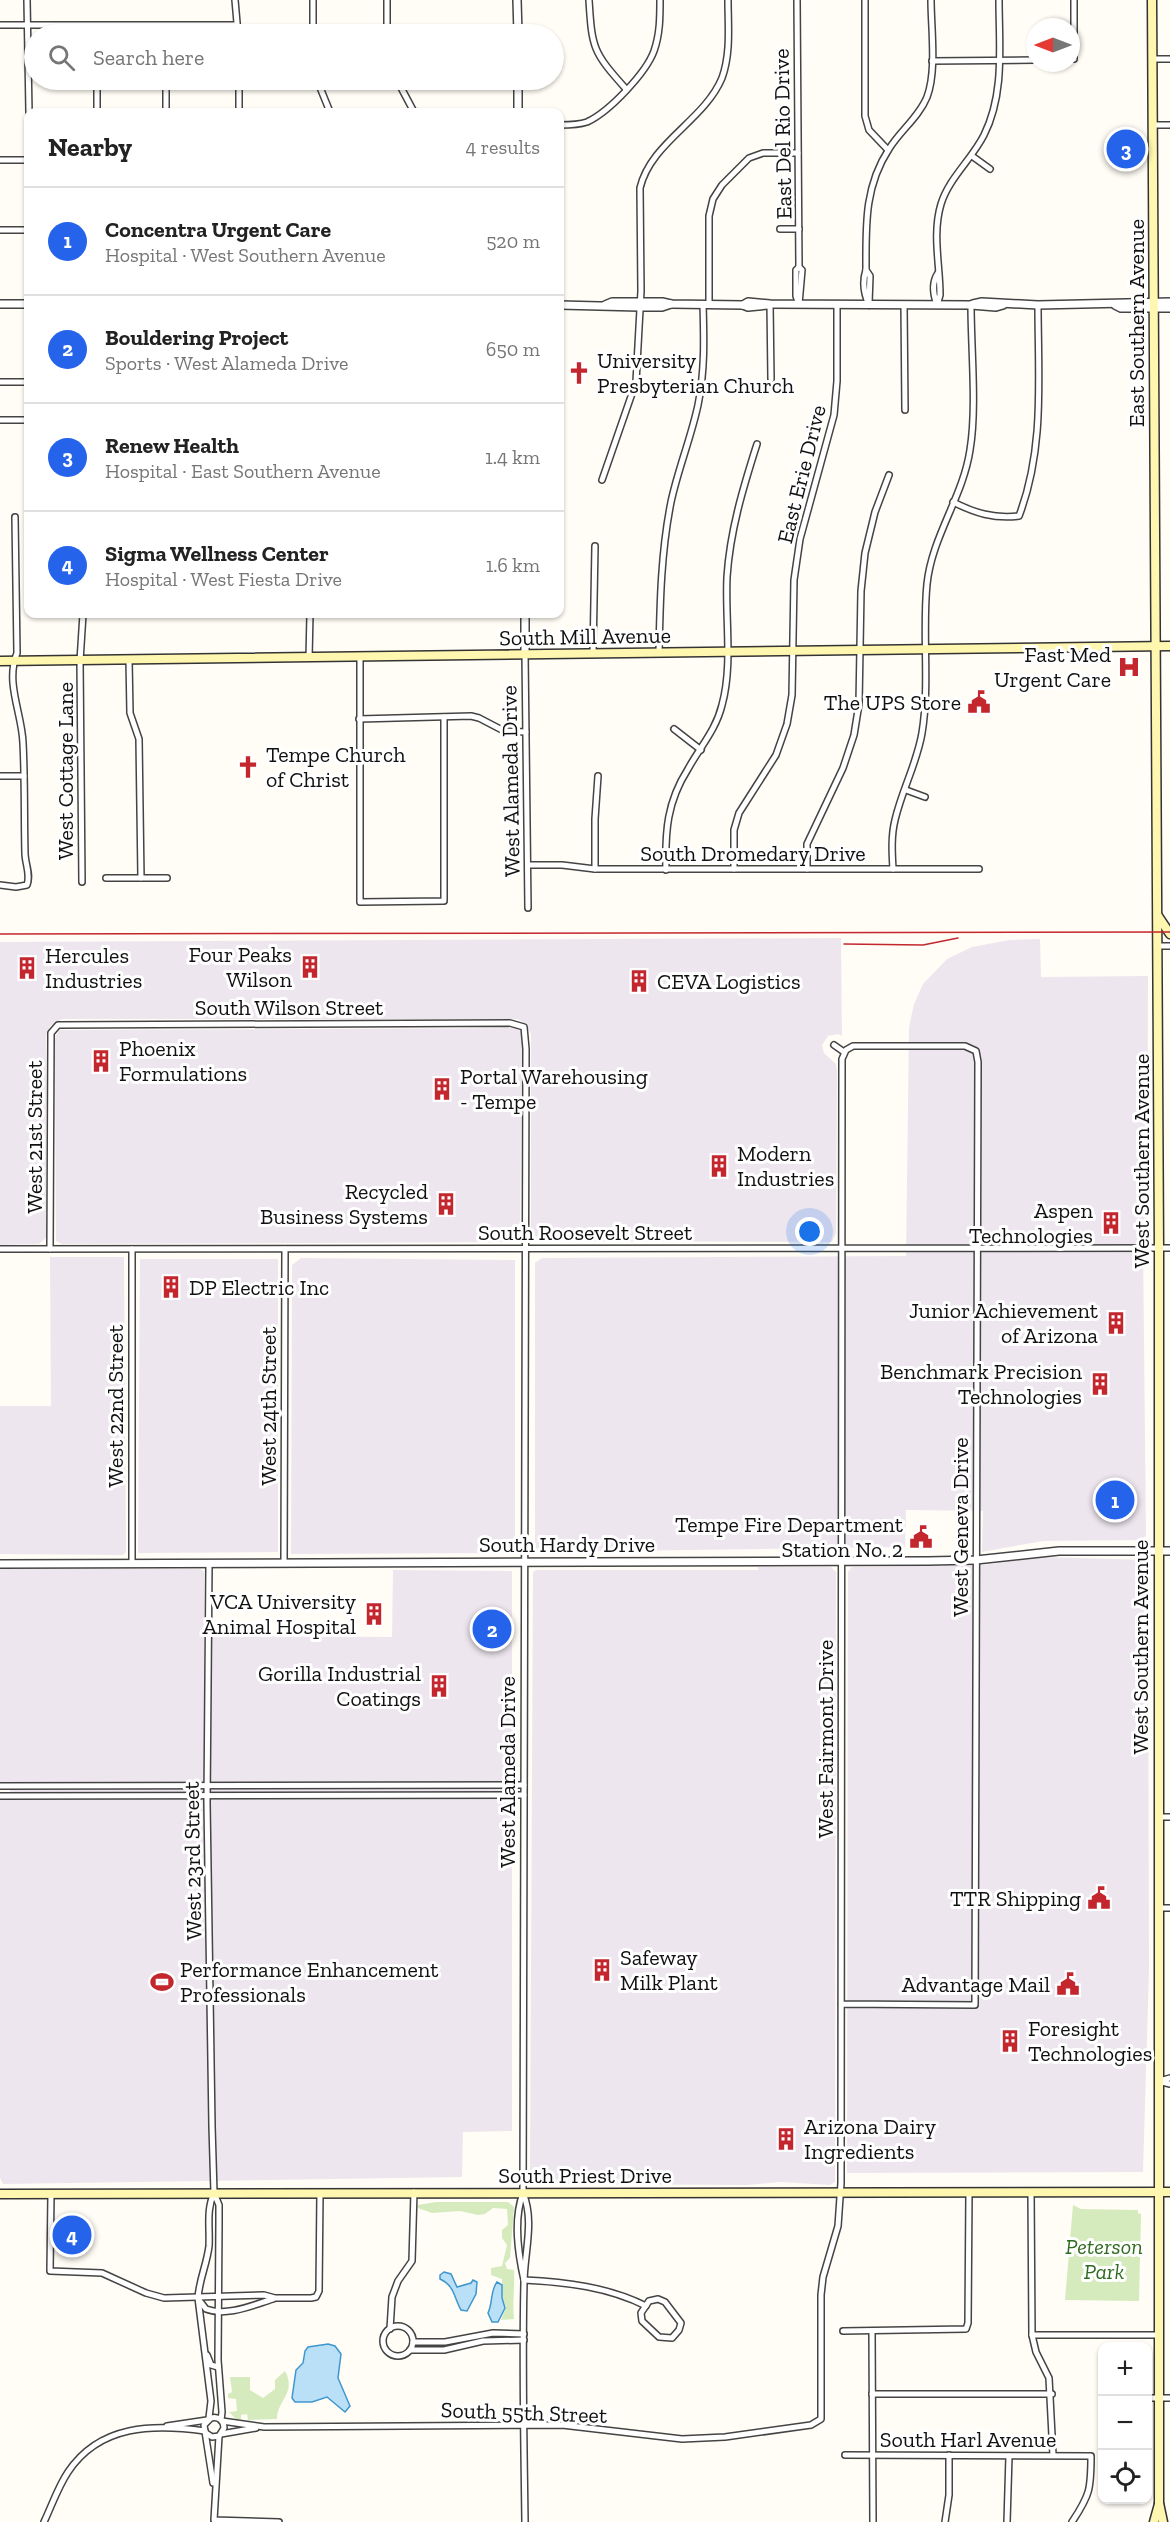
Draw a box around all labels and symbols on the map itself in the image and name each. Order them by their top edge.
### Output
north arrow [1026,18,1080,72]
street label: East Del Rio Drive [768,48,797,220]
pin: 3 [1106,126,1146,172]
street label: East Southern Avenue [1123,219,1150,427]
place label: University Presbyterian Church [597,347,795,399]
church icon: University Presbyterian Church [566,360,592,386]
street label: East Erie Drive [771,402,832,546]
street label: South Mill Avenue [499,622,671,651]
place label: Fast Med Urgent Care [994,641,1111,693]
hospital icon: Fast Med Urgent Care [1116,654,1142,680]
street label: West Cottage Lane [52,682,79,860]
street label: West Alameda Drive [495,685,526,877]
place label: The UPS Store [824,689,961,716]
public building icon: The UPS Store [966,689,992,715]
place label: Tempe Church of Christ [266,741,406,793]
church icon: Tempe Church of Christ [235,754,261,780]
street label: South Dromedary Drive [640,840,866,867]
place label: Four Peaks Wilson [188,941,292,993]
place label: Hercules Industries [45,942,142,994]
building icon: Four Peaks Wilson [297,954,323,980]
building icon: Hercules Industries [14,955,40,981]
building icon: CEVA Logistics [626,968,652,994]
place label: CEVA Logistics [657,968,801,995]
street label: South Wilson Street [195,994,384,1021]
place label: Phoenix Formulations [119,1035,247,1087]
building icon: Phoenix Formulations [88,1048,114,1074]
street label: West Southern Avenue [1128,1054,1155,1268]
street label: West 21st Street [21,1060,48,1214]
place label: Portal Warehousing - Tempe [460,1063,648,1115]
building icon: Portal Warehousing - Tempe [429,1076,455,1102]
place label: Modern Industries [737,1140,834,1192]
building icon: Modern Industries [706,1153,732,1179]
place label: Recycled Business Systems [260,1178,428,1230]
building icon: Recycled Business Systems [433,1191,459,1217]
place label: Aspen Technologies [969,1197,1093,1249]
building icon: Aspen Technologies [1098,1210,1124,1236]
your location [795,1217,824,1246]
street label: South Roosevelt Street [478,1219,693,1246]
building icon: DP Electric Inc [158,1274,184,1300]
place label: DP Electric Inc [189,1274,329,1301]
place label: Junior Achievement of Arizona [909,1297,1099,1349]
building icon: Junior Achievement of Arizona [1103,1310,1129,1336]
street label: West 22nd Street [102,1324,129,1487]
street label: West 24th Street [255,1326,282,1486]
place label: Benchmark Precision Technologies [880,1358,1082,1410]
building icon: Benchmark Precision Technologies [1087,1371,1113,1397]
street label: West Geneva Drive [947,1437,974,1617]
pin: 1 [1096,1478,1134,1522]
place label: Tempe Fire Department Station No. 2 [675,1511,904,1563]
public building icon: Tempe Fire Department Station No. 2 [908,1524,934,1550]
street label: South Hardy Drive [479,1531,655,1558]
street label: West Southern Avenue [1127,1540,1154,1754]
place label: VCA University Animal Hospital [203,1588,357,1640]
building icon: VCA University Animal Hospital [361,1601,387,1627]
pin: 2 [472,1606,512,1652]
street label: West Fairmont Drive [812,1640,839,1838]
place label: Gorilla Industrial Coatings [258,1660,421,1712]
building icon: Gorilla Industrial Coatings [426,1673,452,1699]
street label: West Alameda Drive [494,1676,521,1868]
street label: West 23rd Street [178,1780,207,1941]
place label: TTR Shipping [950,1885,1081,1912]
public building icon: TTR Shipping [1086,1885,1112,1911]
place label: Safeway Milk Plant [620,1944,719,1996]
place label: Performance Enhancement Professionals [180,1956,439,2008]
building icon: Safeway Milk Plant [589,1957,615,1983]
sports icon: Performance Enhancement Professionals [149,1969,175,1995]
place label: Advantage Mail [902,1971,1050,1998]
public building icon: Advantage Mail [1055,1971,1081,1997]
place label: Foresight Technologies [1028,2015,1152,2067]
building icon: Foresight Technologies [997,2028,1023,2054]
place label: Arizona Dairy Ingredients [804,2113,937,2165]
building icon: Arizona Dairy Ingredients [773,2126,799,2152]
street label: South Priest Drive [498,2162,672,2189]
pin: 4 [52,2212,92,2258]
park label: Peterson Park [1065,2233,1143,2285]
street label: South 55th Street [440,2396,608,2429]
street label: South Harl Avenue [880,2426,1056,2453]

